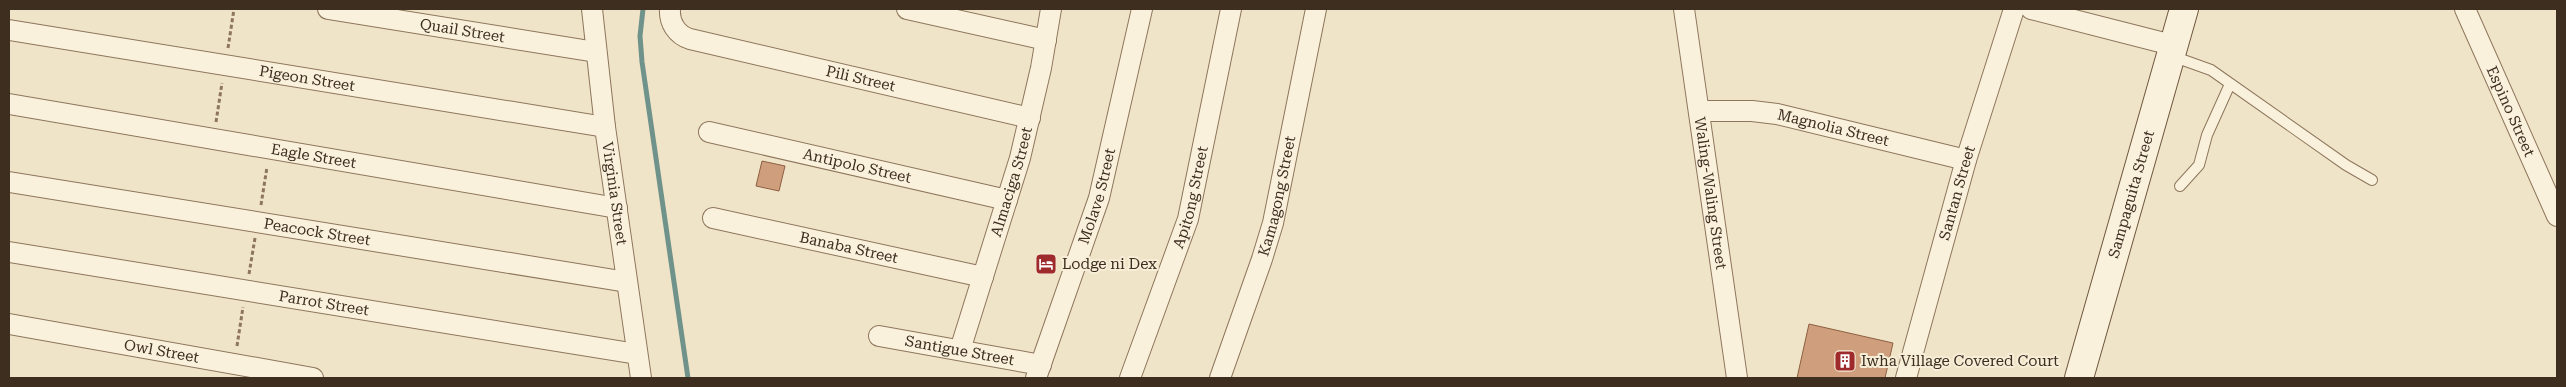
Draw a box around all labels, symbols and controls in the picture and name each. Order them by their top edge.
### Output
street label: Quail Street [419,15,506,46]
street label: Pigeon Street [258,62,357,95]
street label: Pili Street [824,62,897,96]
street label: Espino Street [2483,63,2539,160]
street label: Magnolia Street [1776,105,1891,150]
street label: Waling-Waling Street [1691,116,1730,271]
street label: Almaciga Street [987,125,1036,239]
street label: Sampaguita Street [2105,128,2158,260]
street label: Kamagong Street [1254,134,1299,259]
street label: Eagle Street [270,140,358,172]
street label: Virginia Street [598,141,631,247]
street label: Santan Street [1935,143,1979,242]
street label: Apitong Street [1169,144,1212,251]
street label: Antipolo Street [801,145,913,187]
street label: Molave Street [1075,146,1119,247]
street label: Peacock Street [262,214,372,249]
street label: Banaba Street [798,228,900,267]
hotel icon: Lodge ni Dex [1034,252,1058,276]
place label: Lodge ni Dex [1062,255,1157,273]
street label: Parrot Street [277,287,371,319]
street label: Santigue Street [904,332,1016,369]
street label: Owl Street [123,336,201,367]
building icon: Iwha Village Covered Court [1833,349,1857,373]
place label: Iwha Village Covered Court [1861,352,2059,370]

